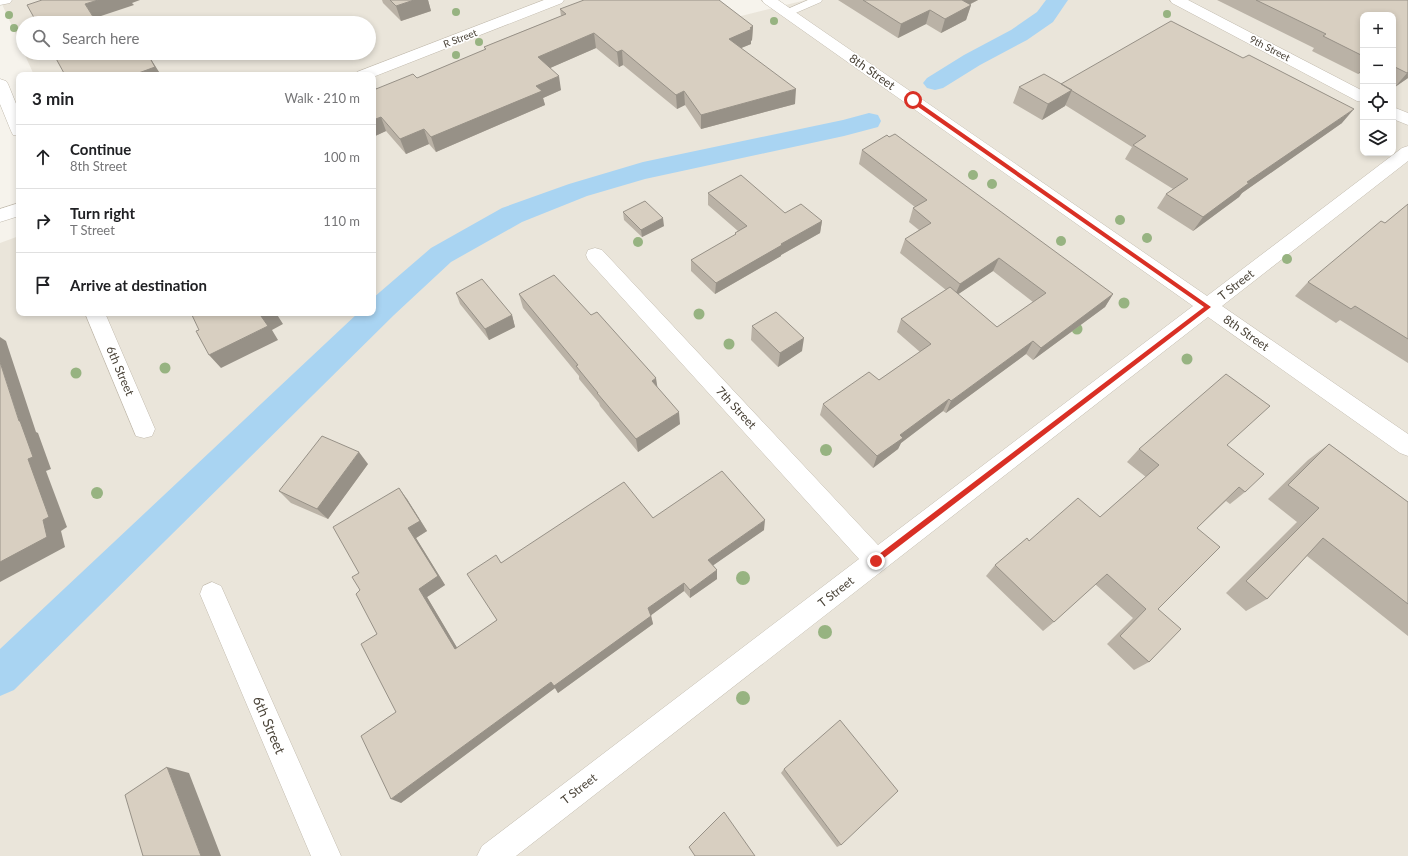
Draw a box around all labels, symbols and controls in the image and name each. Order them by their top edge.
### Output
map controls [1360,12,1396,156]
button: + [1360,12,1396,48]
search box [16,16,376,60]
street label: R Street [441,26,479,50]
icon: search [30,27,52,49]
text: Search here [62,29,139,47]
street label: 9th Street [1248,33,1293,63]
button: − [1360,48,1396,84]
street label: 8th Street [846,50,899,93]
button: locate [1360,84,1396,120]
text: 3 min [32,88,74,109]
text: Walk · 210 m [284,90,360,106]
route start [904,91,922,109]
button: layers [1360,120,1396,156]
text: Continue [70,140,131,158]
icon: ahead [32,146,54,168]
text: 100 m [323,149,360,165]
text: 8th Street [70,158,127,174]
text: Turn right [70,204,135,222]
icon: right [32,210,54,232]
text: 110 m [323,213,360,229]
text: T Street [70,222,115,238]
street label: T Street [1215,266,1257,303]
icon: arrive [32,274,54,296]
text: Arrive at destination [70,276,207,294]
street label: 8th Street [1220,311,1273,354]
street label: 6th Street [103,344,138,399]
street label: 7th Street [713,383,760,433]
route end [867,552,885,570]
street label: T Street [815,573,857,610]
street label: 6th Street [250,693,289,756]
street label: T Street [558,770,600,807]

